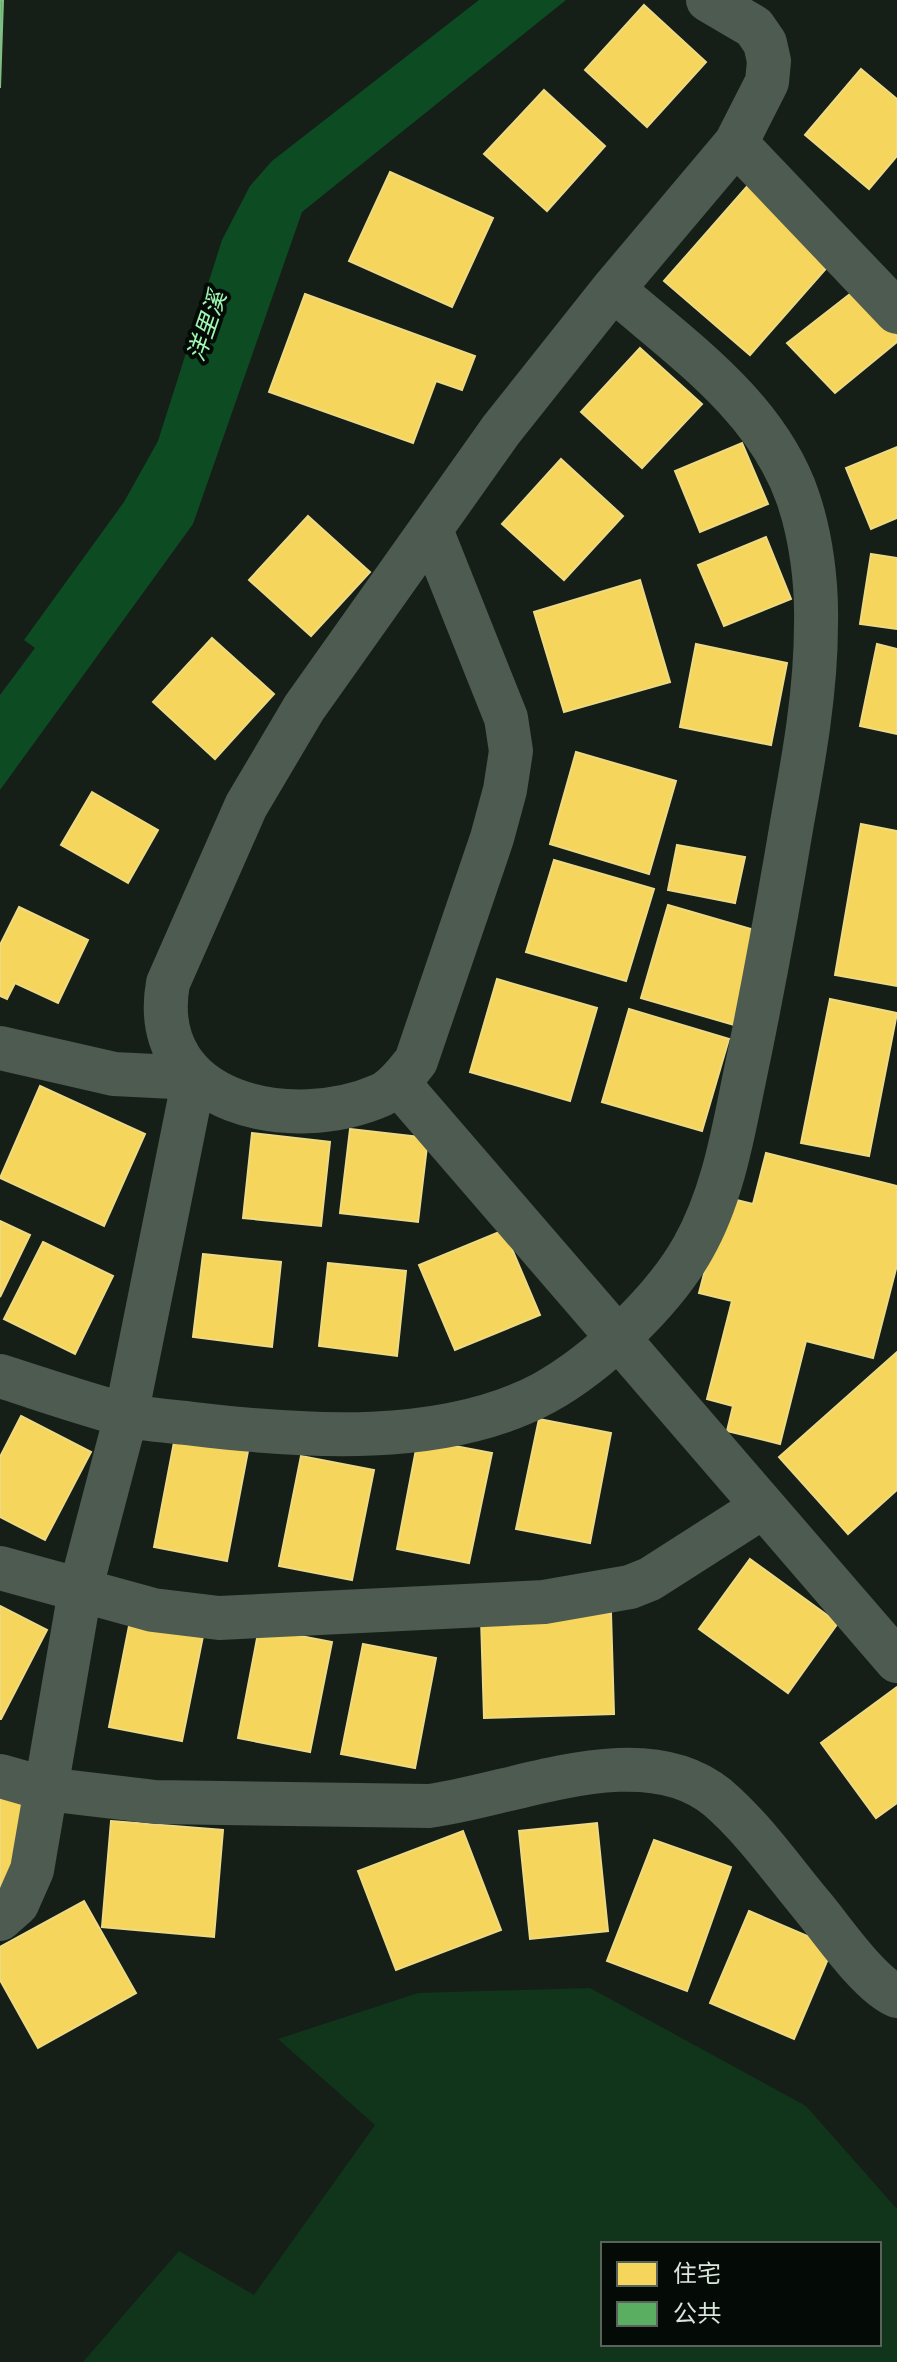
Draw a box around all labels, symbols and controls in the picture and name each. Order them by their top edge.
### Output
water label: 洋里溪 [180,284,232,364]
legend [601,2242,881,2346]
text: 住宅 [673,2258,721,2287]
text: 公共 [673,2298,721,2327]

